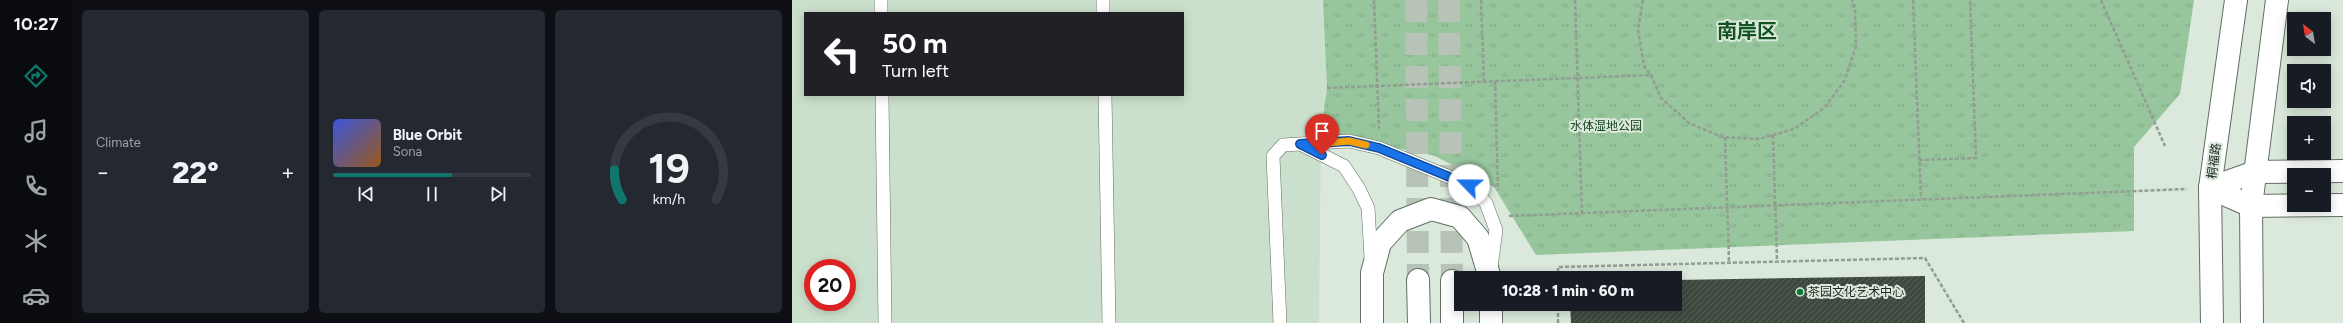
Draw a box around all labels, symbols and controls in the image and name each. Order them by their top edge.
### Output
north arrow [2287,12,2331,56]
map controls [2287,12,2331,212]
text: 10:27 [13,13,59,35]
district label: 南岸区 [1717,19,1777,43]
text: 50 m [882,26,948,60]
icon: left [816,28,868,80]
text: Turn left [882,60,949,82]
icon: directions [22,62,50,90]
button: sound [2287,64,2331,108]
pin [1305,114,1339,155]
button: + [2287,116,2331,160]
icon: music [22,117,50,145]
park label: 水体湿地公园 [1570,119,1642,133]
icon: arrive [1311,120,1333,142]
text: Blue Orbit [393,126,462,144]
text: Climate [96,135,141,150]
text: 19 [648,142,689,192]
street label: 桐福路 [2205,142,2223,180]
text: Sona [393,144,422,159]
text: 22° [172,154,219,191]
text: − [96,159,110,186]
text: + [281,159,295,186]
position arrow [1448,164,1490,206]
button: − [2287,168,2331,212]
icon: phone [22,172,50,200]
icon: previous [355,183,377,205]
icon: pause [421,183,443,205]
icon: next [487,183,509,205]
text: km/h [652,189,685,207]
icon: climate [22,227,50,255]
speed limit sign: 20 [804,259,856,311]
icon: car [22,282,50,310]
text: 10:28 · 1 min · 60 m [1502,282,1634,300]
place label: 茶园文化艺术中心 [1808,285,1904,299]
marker: 茶园文化艺术中心 [1795,287,1805,297]

